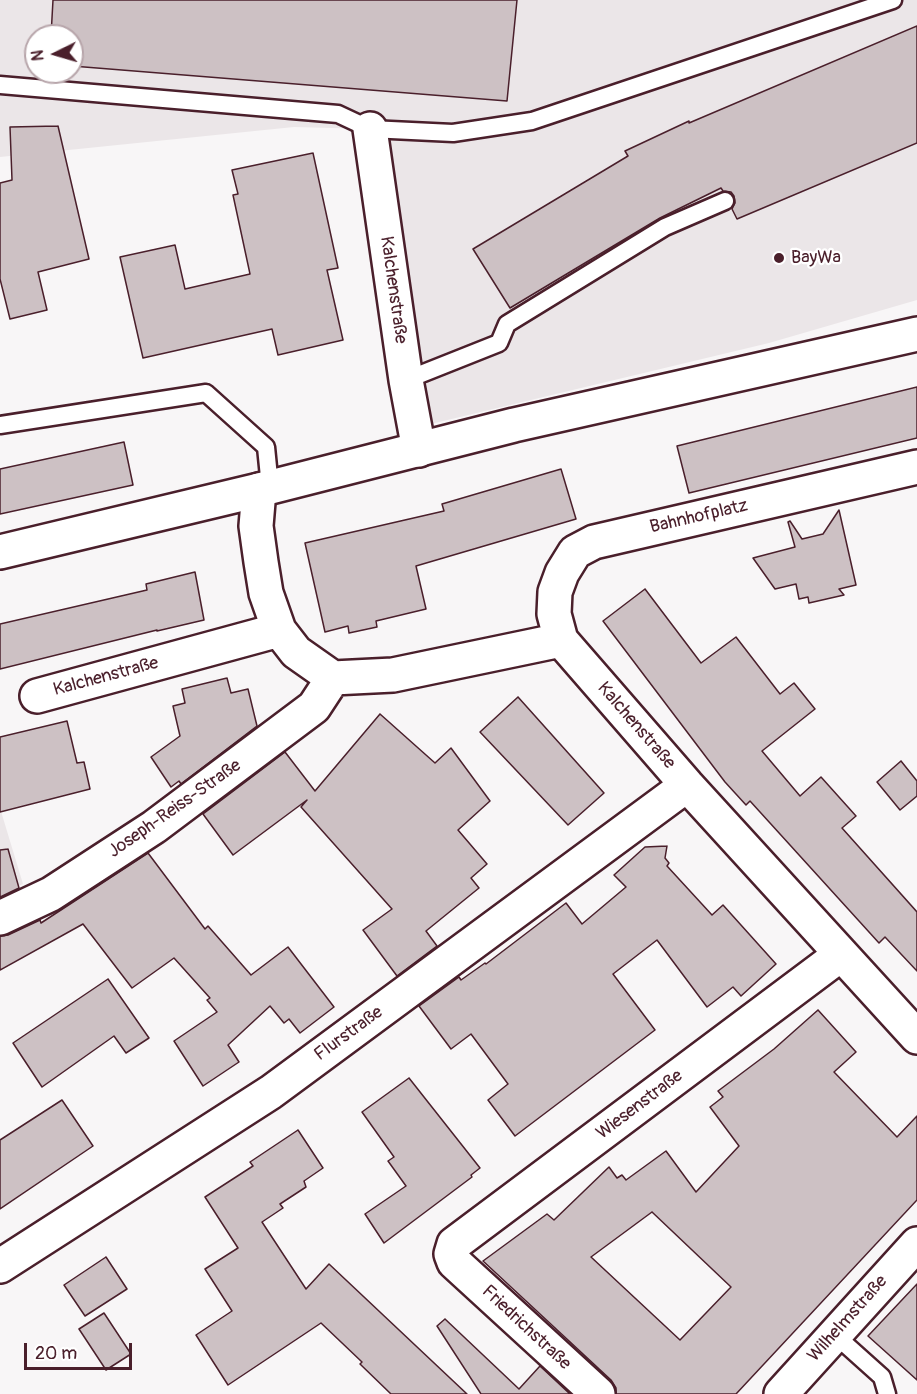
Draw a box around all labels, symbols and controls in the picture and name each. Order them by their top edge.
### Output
north arrow [24,24,84,84]
text: N [28,49,48,62]
street label: Kalchenstraße [375,235,411,345]
place label: BayWa [791,247,841,269]
marker: BayWa [772,251,786,265]
street label: Bahnhofplatz [648,495,750,539]
street label: Kalchenstraße [51,653,161,701]
street label: Kalchenstraße [592,678,680,774]
street label: Joseph-Reiss-Straße [104,755,246,863]
street label: Flurstraße [311,1002,387,1066]
street label: Wiesenstraße [593,1065,687,1145]
street label: Wilhelmstraße [804,1271,892,1367]
street label: Friedrichstraße [477,1281,575,1375]
scale bar [27,1331,135,1369]
text: 20 m [35,1342,77,1365]

